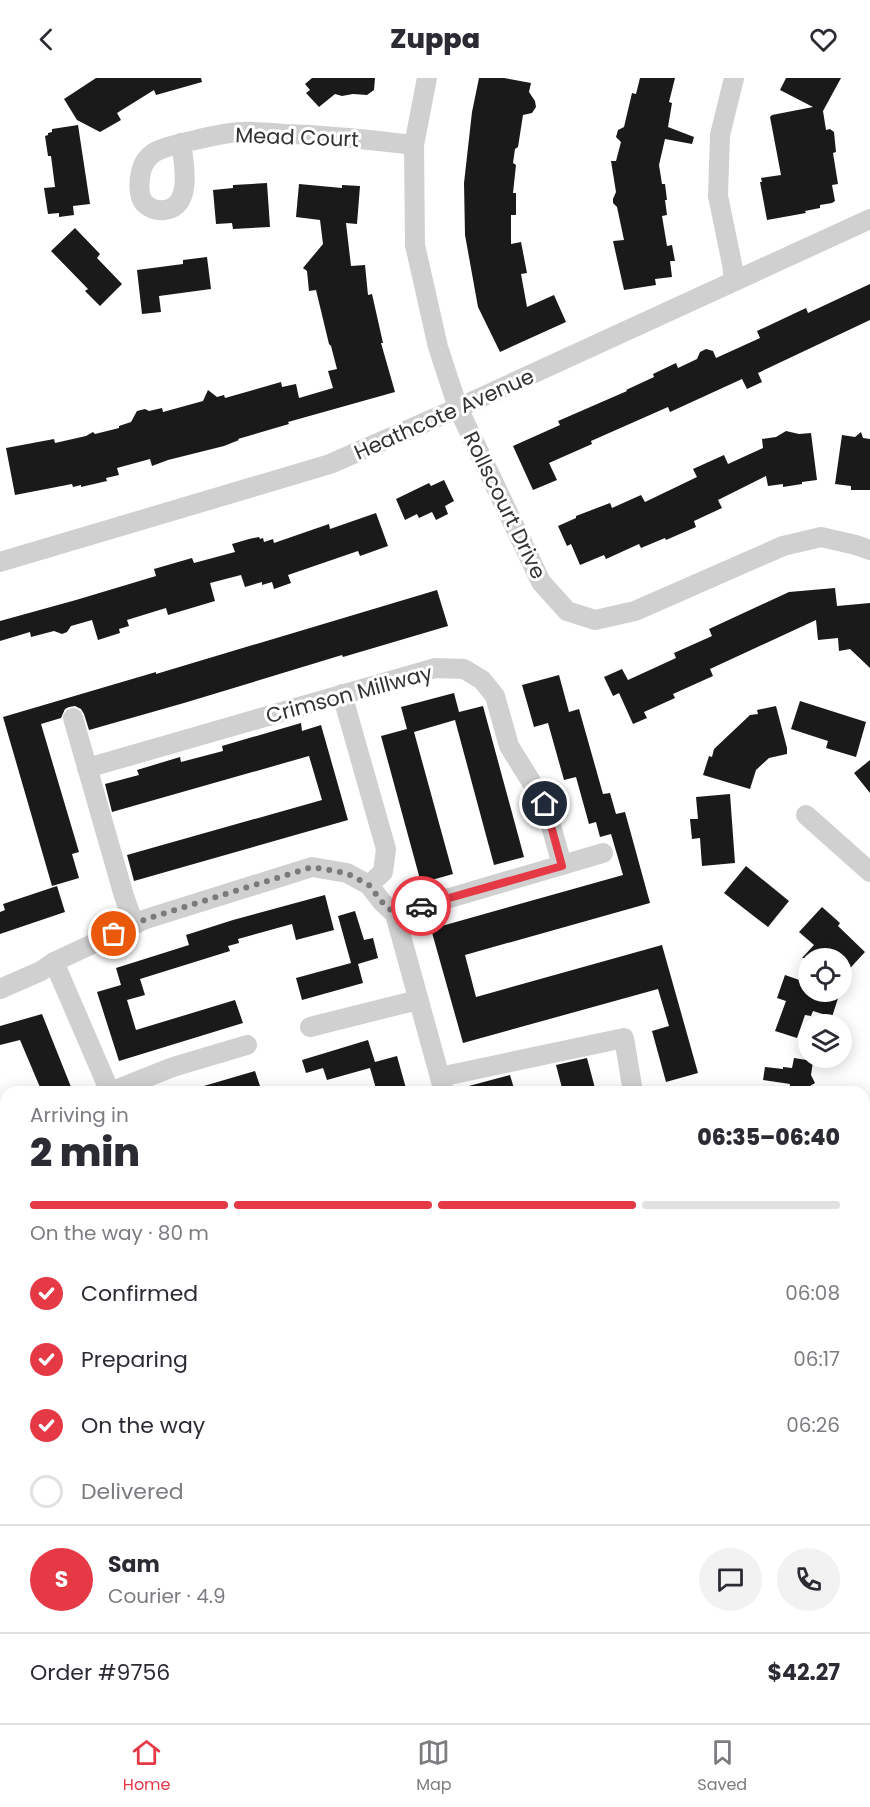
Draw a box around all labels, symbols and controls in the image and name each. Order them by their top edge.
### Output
text: Zuppa [390,20,480,57]
icon: back [30,23,63,56]
icon: heart [807,23,840,56]
street label: Mead Court [235,120,359,154]
street label: Heathcote Avenue [349,361,539,467]
street label: Rollscourt Drive [457,426,553,584]
street label: Crimson Millway [263,658,436,730]
pin [519,778,570,829]
icon: home [528,787,561,820]
courier [391,876,451,936]
icon: car [405,890,438,923]
pin [88,908,139,959]
icon: bag [97,917,130,950]
map controls [798,948,852,1068]
button: locate [798,948,852,1002]
button: layers [798,1014,852,1068]
text: Arriving in [30,1101,129,1129]
text: 06:35–06:40 [697,1122,840,1153]
text: 2 min [30,1125,140,1180]
text: On the way · 80 m [30,1219,209,1247]
icon: check [30,1277,63,1310]
text: Confirmed [81,1278,198,1309]
text: 06:08 [785,1279,840,1307]
icon: check [30,1343,63,1376]
text: Preparing [81,1344,188,1375]
text: 06:17 [793,1345,840,1373]
icon: check [30,1409,63,1442]
text: On the way [81,1410,205,1441]
text: 06:26 [786,1411,840,1439]
text: Delivered [81,1476,184,1507]
button: chat [699,1548,762,1611]
button: phone [777,1548,840,1611]
text: Sam [108,1549,160,1580]
text: S [55,1564,68,1595]
text: Courier · 4.9 [108,1582,226,1610]
text: Order #9756 [30,1657,170,1688]
text: $42.27 [768,1657,840,1688]
tab: Home [123,1736,171,1797]
tab: Map [416,1736,452,1797]
tab: Saved [697,1736,747,1797]

